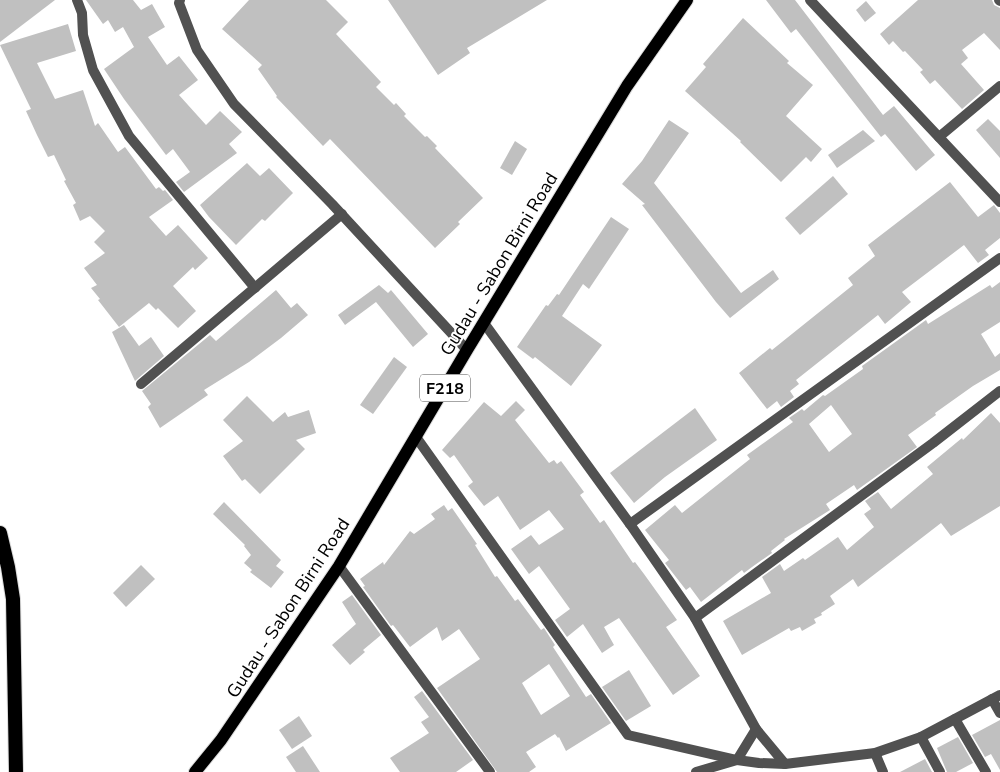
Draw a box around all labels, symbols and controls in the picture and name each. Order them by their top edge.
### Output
street label: Gudau - Sabon Birni Road [435,168,563,360]
road number: F218 [420,374,470,402]
street label: Gudau - Sabon Birni Road [221,513,355,703]

